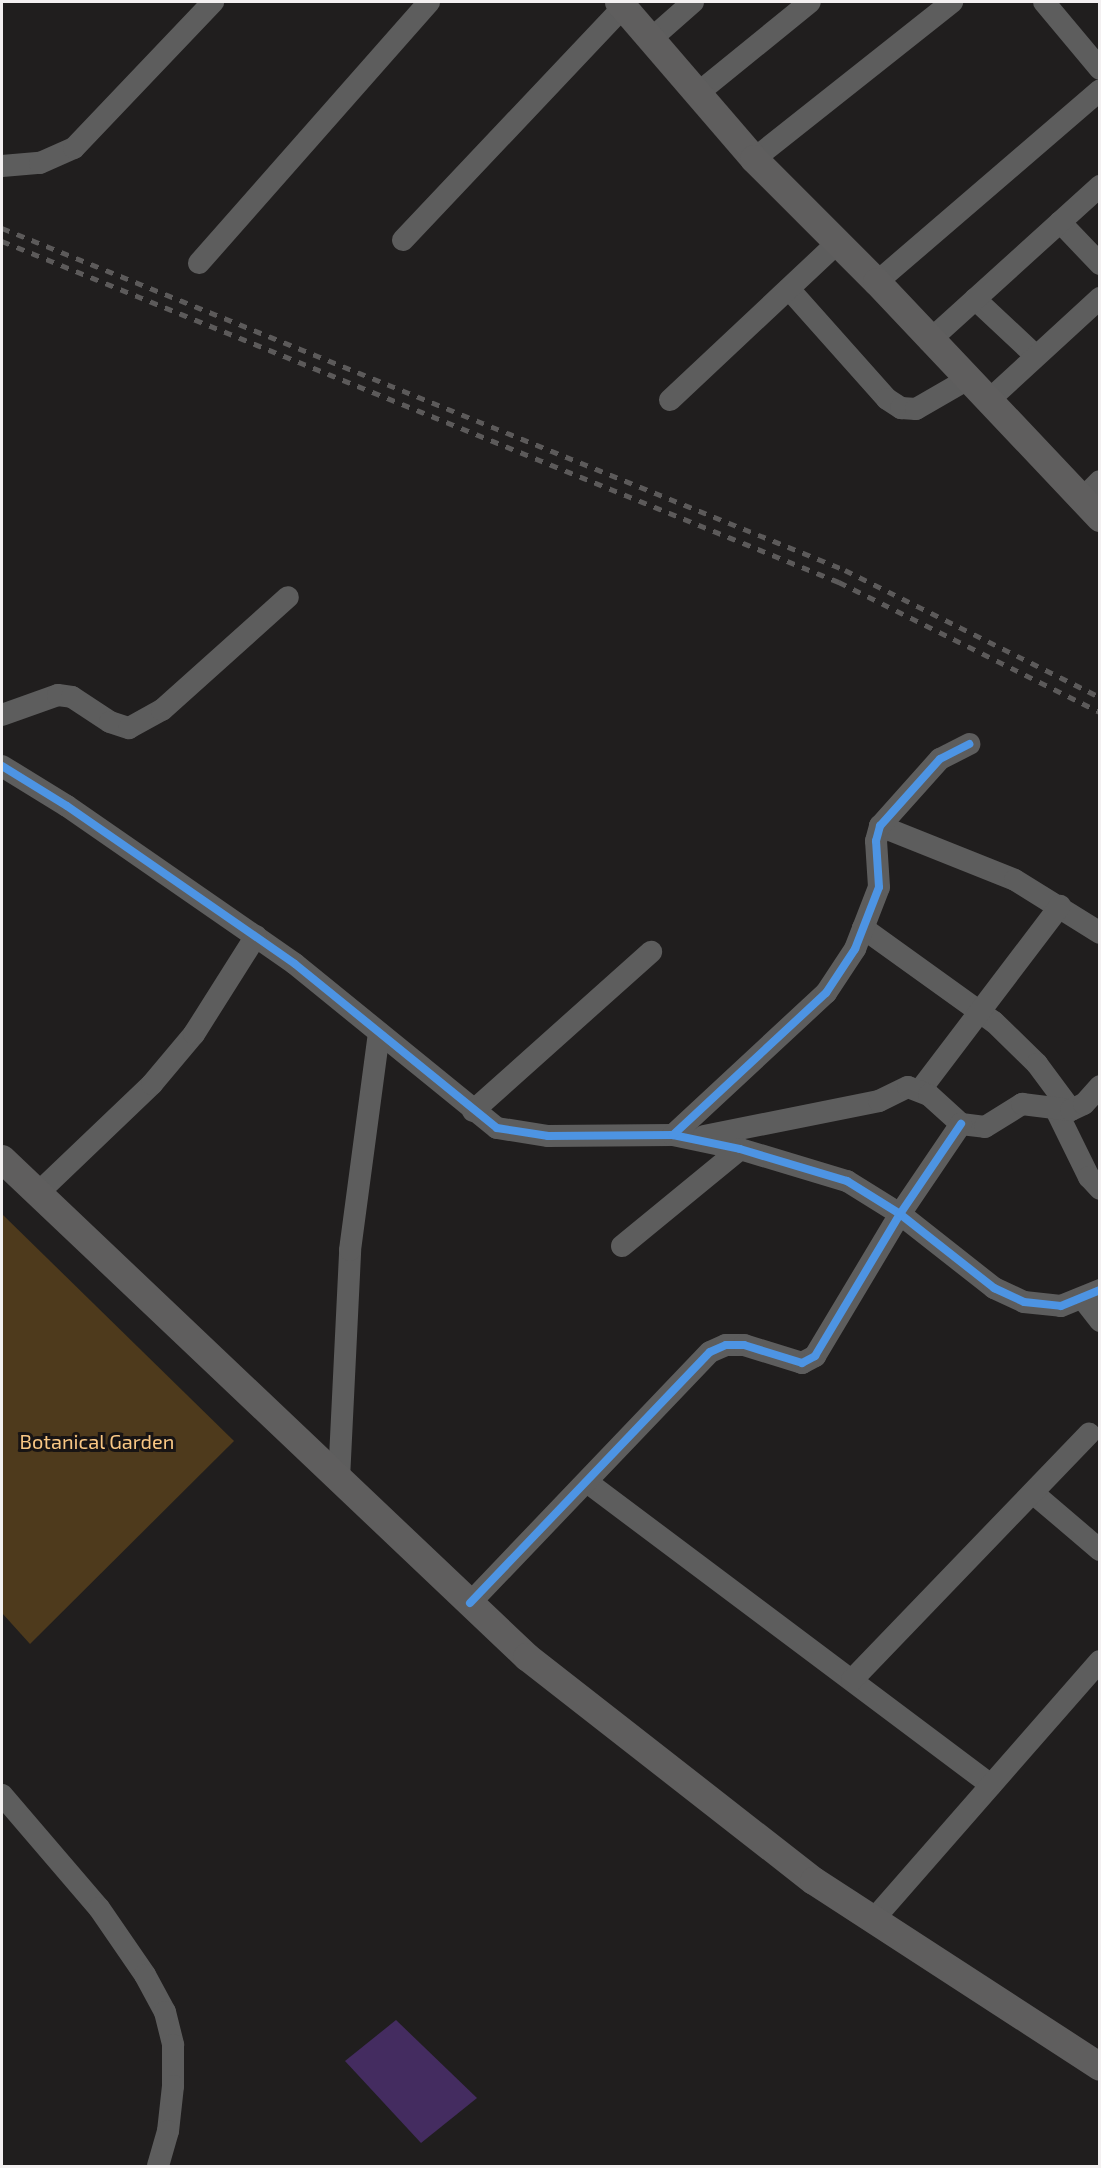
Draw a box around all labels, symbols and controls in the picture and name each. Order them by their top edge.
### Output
park label: Botanical Garden [19,1429,175,1453]

